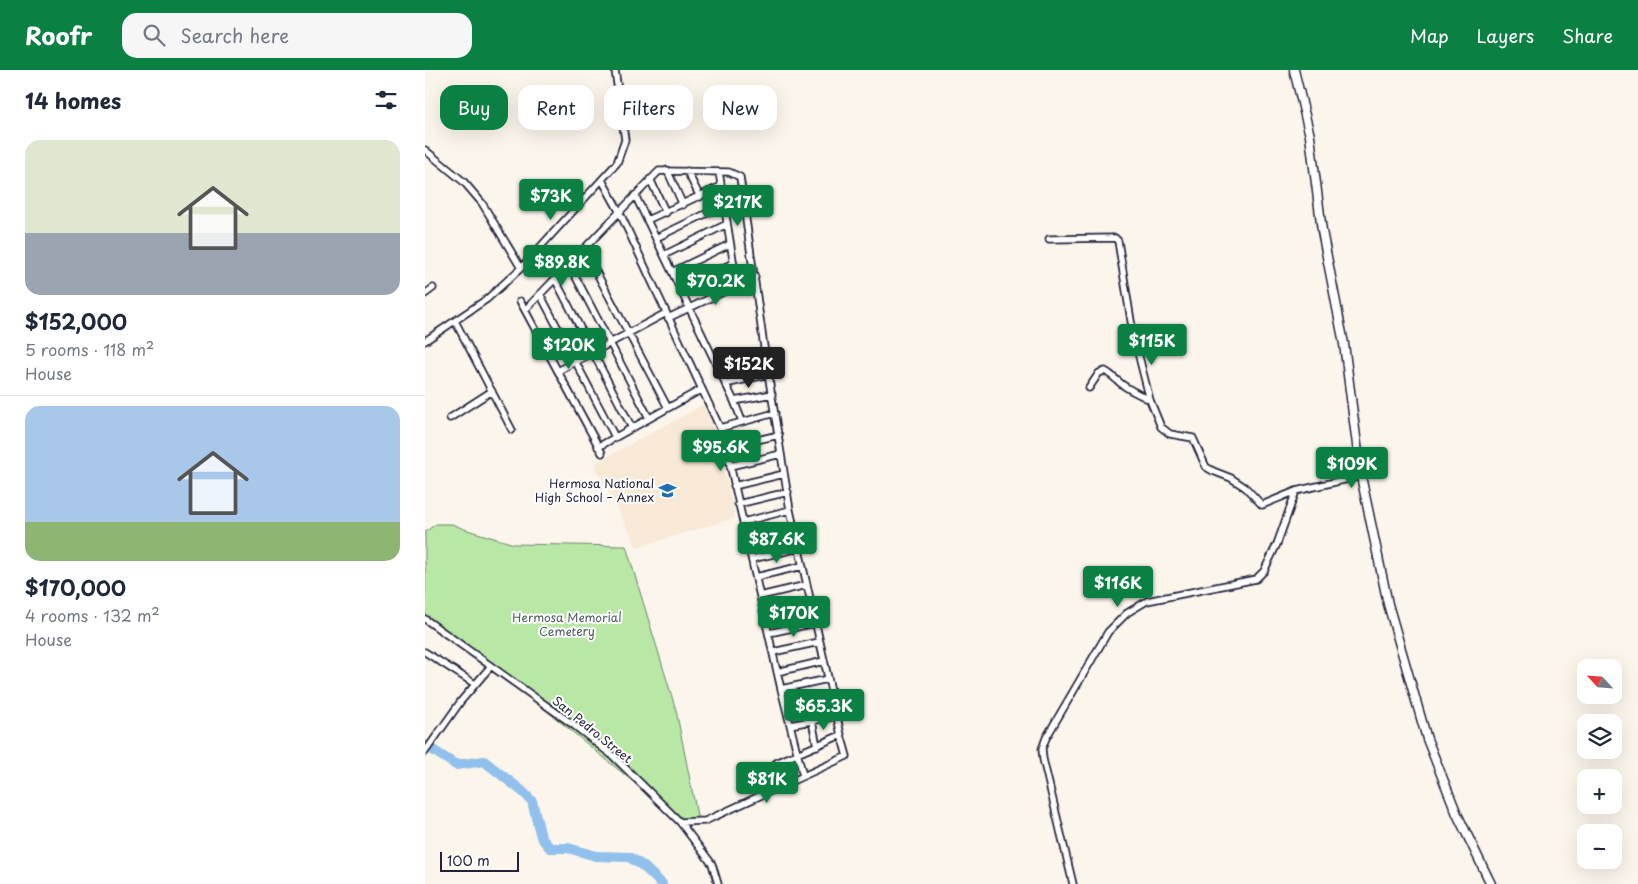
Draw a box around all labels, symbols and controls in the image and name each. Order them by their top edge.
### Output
search box [122,13,472,58]
text: Roofr [25,17,92,53]
icon: search [140,21,168,49]
text: Search here [180,21,289,49]
text: Map [1410,22,1449,49]
text: Layers [1477,22,1534,49]
text: Share [1562,22,1613,49]
text: 14 homes [25,84,121,116]
chip: Buy [440,85,508,130]
chip: Rent [518,85,594,130]
chip: Filters [604,85,693,130]
chip: New [703,85,777,130]
icon: filters [372,86,400,114]
icon: home [168,173,258,263]
pin: $73K [521,178,581,221]
text: $73K [530,183,572,207]
pin: $217K [703,184,773,227]
text: $217K [714,189,762,213]
pin: $89.8K [521,244,603,287]
text: $89.8K [534,249,590,273]
pin: $70.2K [675,264,757,306]
text: $70.2K [687,268,745,292]
text: $152,000 [25,305,127,337]
pin: $115K [1117,324,1187,366]
pin: $120K [534,328,604,370]
text: $115K [1129,328,1175,352]
text: $120K [543,332,595,356]
text: 5 rooms · 118 m² [25,337,154,361]
pin: $152K [714,346,784,389]
text: $152K [724,351,774,375]
text: House [25,361,72,385]
pin: $95.6K [680,430,762,472]
text: $95.6K [693,434,749,458]
icon: home [168,438,258,528]
pin: $109K [1317,446,1387,489]
text: $109K [1327,451,1377,475]
place label: Hermosa National High School – Annex [535,474,654,506]
school or university icon: Hermosa National High School – Annex [658,481,678,501]
pin: $87.6K [736,522,818,564]
text: $87.6K [749,526,805,550]
pin: $116K [1083,566,1153,608]
text: $116K [1094,570,1142,594]
text: $170,000 [25,571,126,603]
pin: $170K [759,596,829,638]
text: $170K [769,600,819,624]
text: 4 rooms · 132 m² [25,603,160,627]
park label: Hermosa Memorial Cemetery [512,608,622,640]
text: House [25,627,72,651]
north arrow [1577,659,1623,704]
map controls [1577,659,1622,869]
pin: $65.3K [783,688,865,731]
street label: San Pedro Street [549,691,636,767]
text: $65.3K [795,693,853,717]
button: layers [1577,714,1622,759]
pin: $81K [737,762,797,804]
text: $81K [747,766,787,790]
button: + [1577,769,1622,814]
button: − [1577,824,1622,869]
scale bar [440,849,519,872]
text: 100 m [447,850,490,871]

